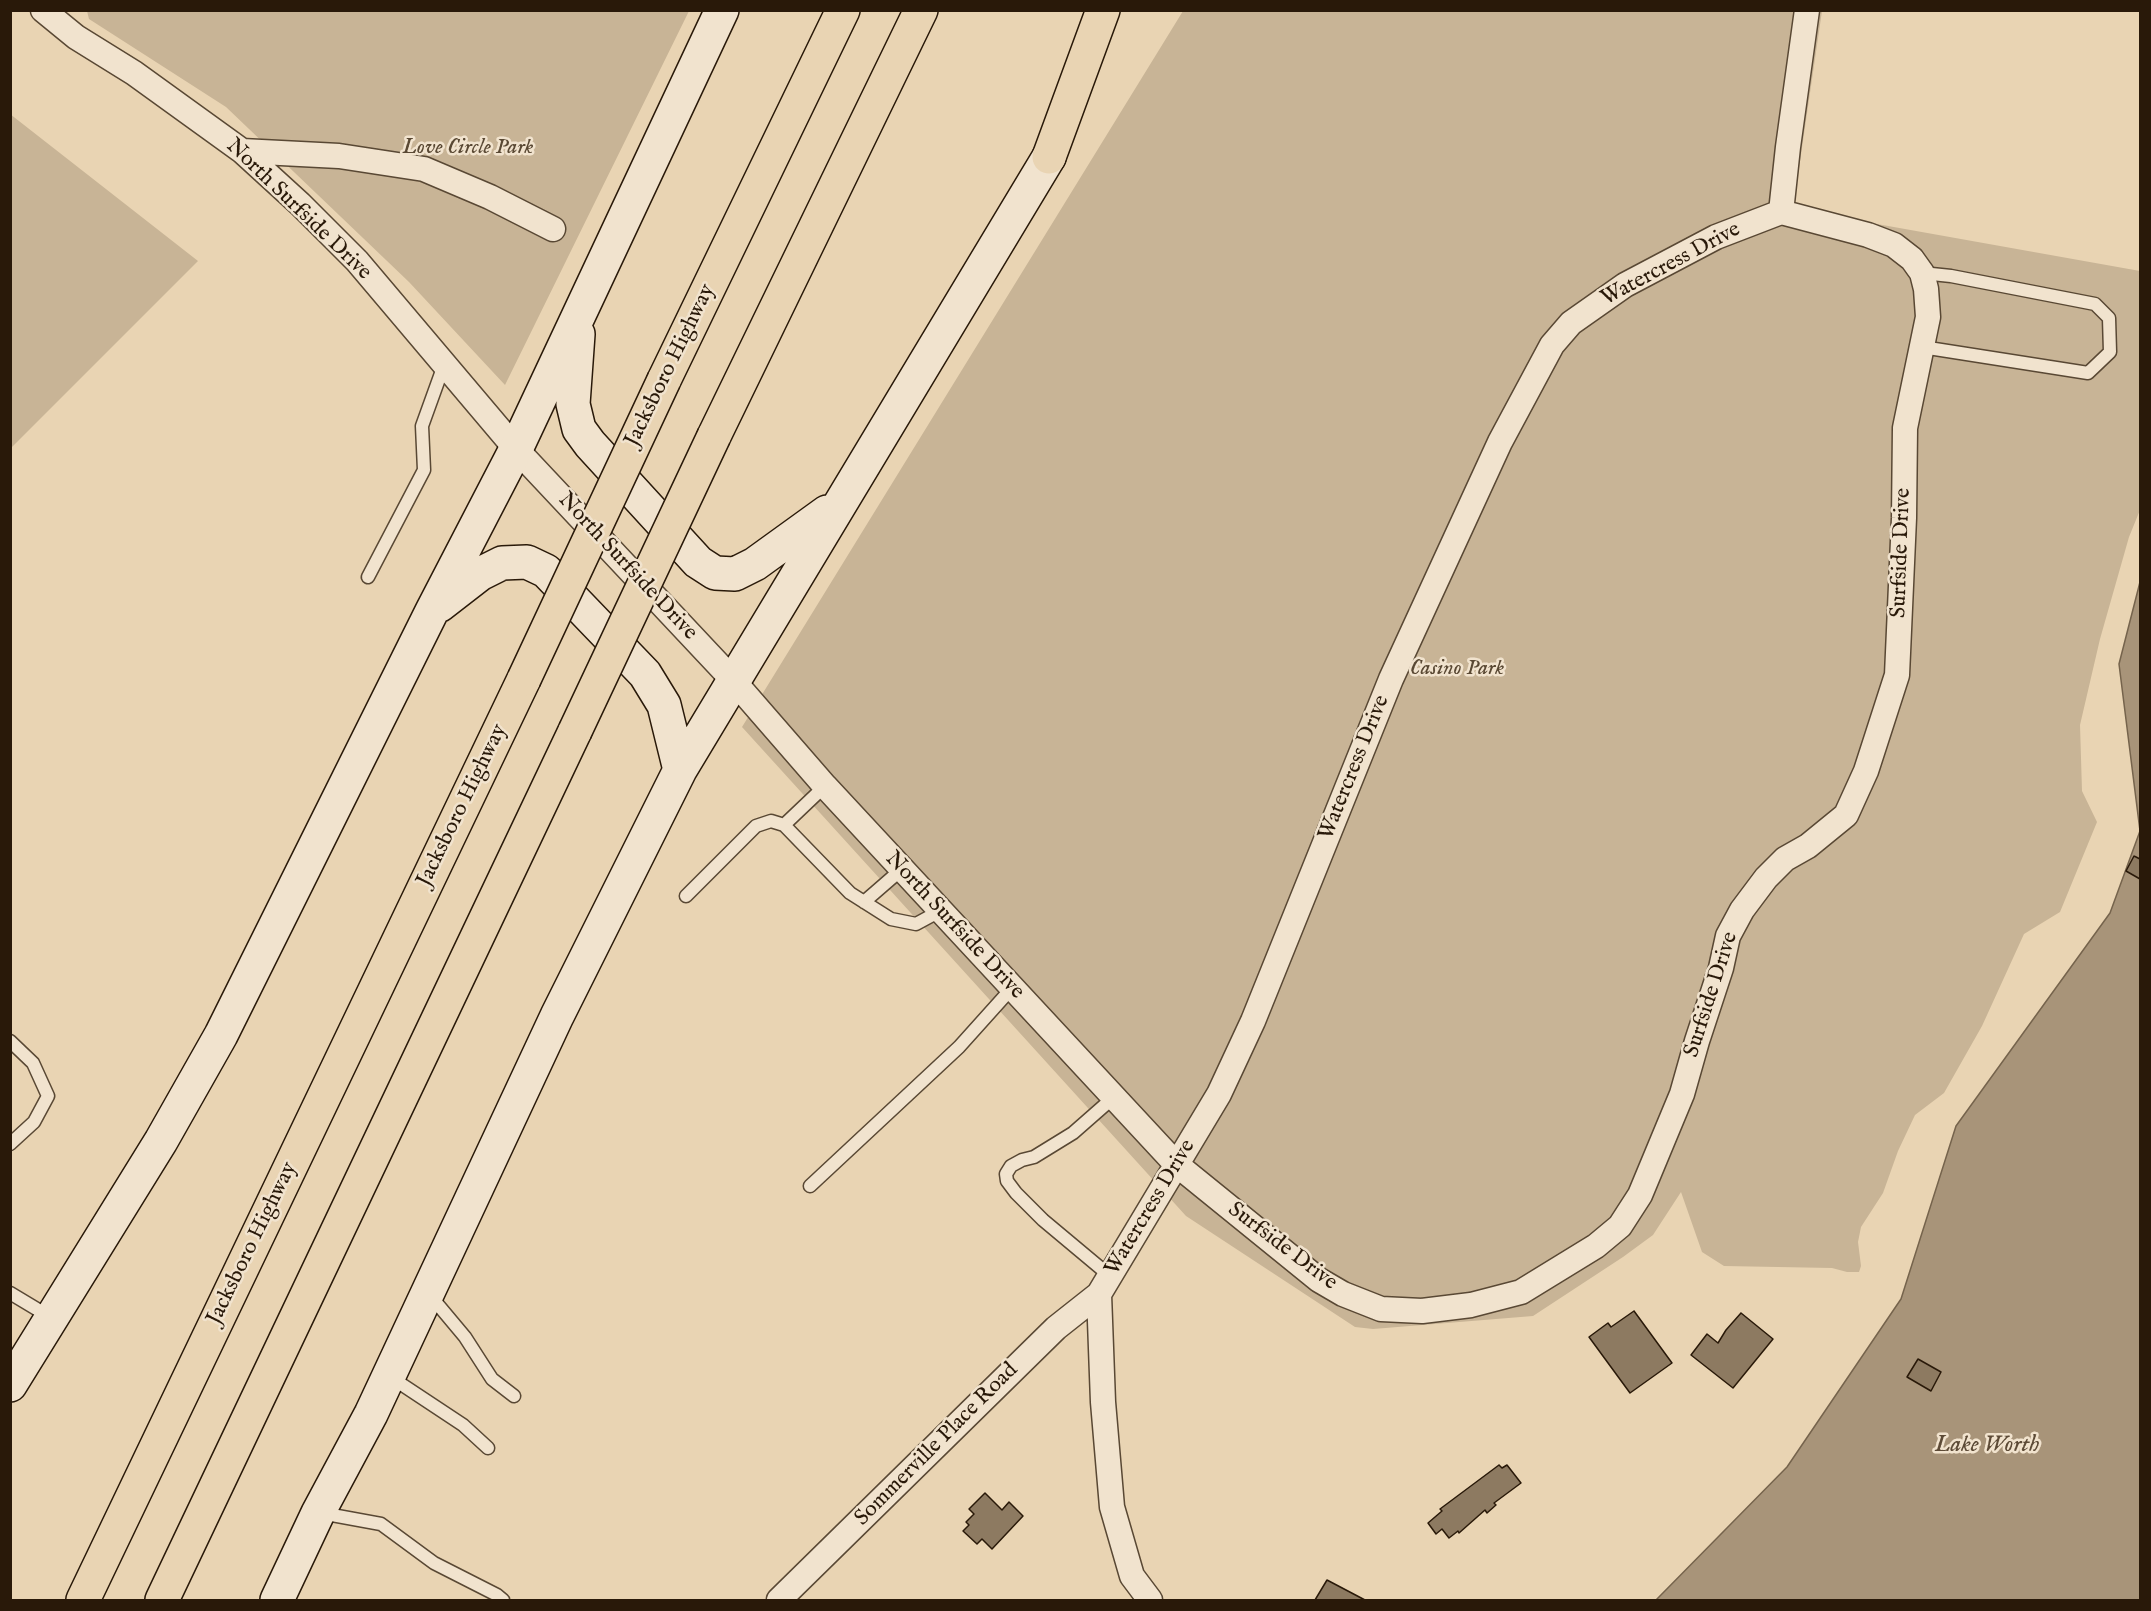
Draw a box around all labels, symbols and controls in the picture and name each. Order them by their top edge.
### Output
street label: North Surfside Drive [220,134,376,286]
park label: Love Circle Park [403,135,533,161]
street label: Watercress Drive [1597,217,1745,313]
street label: Jacksboro Highway [620,280,722,452]
street label: North Surfside Drive [552,488,702,646]
street label: Surfside Drive [1887,488,1917,618]
park label: Casino Park [1410,656,1504,682]
street label: Watercress Drive [1314,692,1396,844]
street label: Jacksboro Highway [412,720,514,892]
street label: North Surfside Drive [879,847,1029,1005]
street label: Surfside Drive [1679,929,1745,1061]
street label: Watercress Drive [1100,1135,1202,1281]
street label: Jacksboro Highway [202,1158,304,1330]
street label: Surfside Drive [1222,1197,1342,1297]
street label: Sommerville Place Road [850,1358,1024,1532]
water label: Lake Worth [1935,1432,2039,1460]

